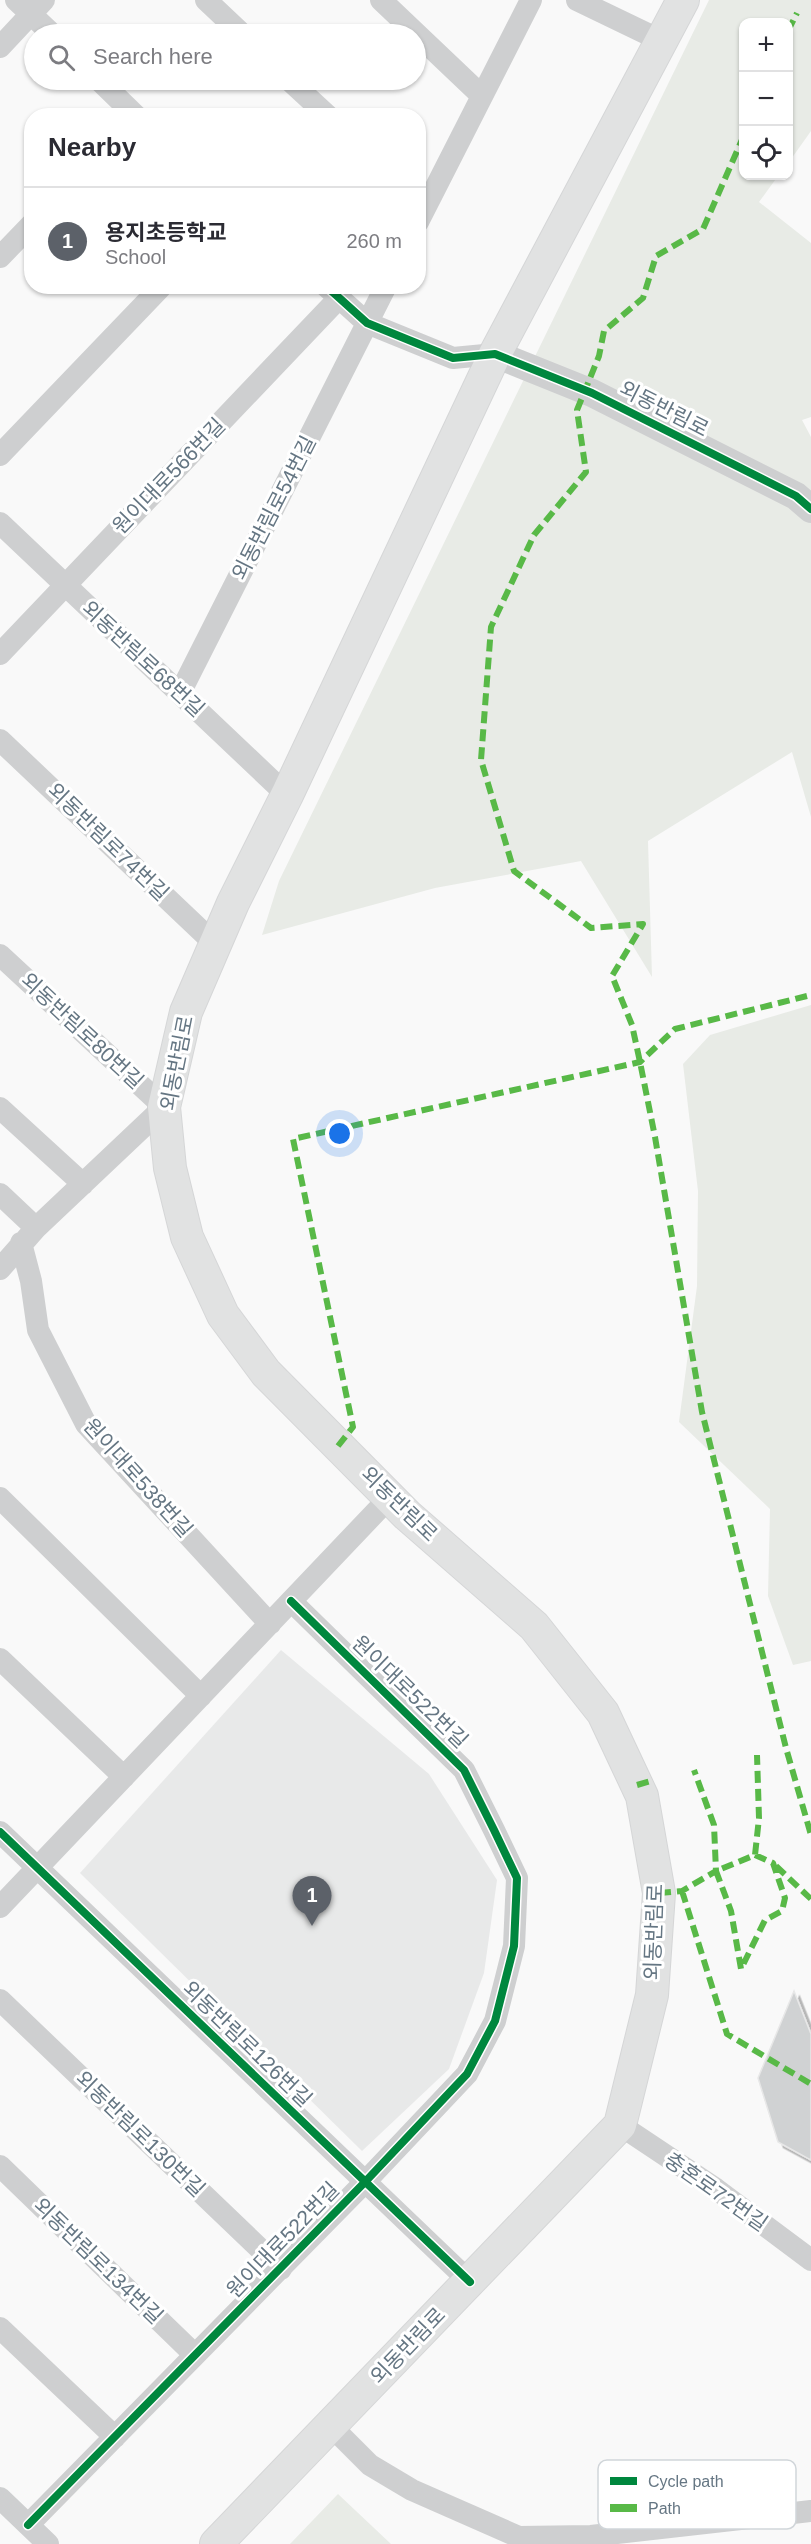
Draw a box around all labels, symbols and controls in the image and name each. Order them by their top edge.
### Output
map controls [739,18,793,180]
button: + [739,18,793,72]
search box [24,24,426,90]
icon: search [45,41,78,74]
text: Search here [93,44,213,69]
button: − [739,72,793,126]
button: locate [739,126,793,180]
text: Nearby [48,132,136,162]
text: 용지초등학교 [105,220,226,245]
text: 1 [62,230,73,252]
text: 260 m [346,230,402,252]
text: School [105,246,166,268]
street label: 외동반림로 [616,376,712,441]
street label: 원이대로566번길 [108,413,229,538]
street label: 외동반림로54번길 [227,432,320,584]
street label: 외동반림로68번길 [77,596,209,721]
street label: 외동반림로74번길 [43,778,173,905]
street label: 외동반림로80번길 [16,968,148,1093]
street label: 외동반림로 [156,1013,197,1113]
your location [325,1119,354,1148]
street label: 원이대로538번길 [79,1414,197,1541]
street label: 외동반림로 [357,1462,442,1545]
street label: 원이대로522번길 [348,1631,473,1752]
pin: 1 [292,1876,332,1926]
street label: 외동반림로 [640,1883,667,1981]
street label: 외동반림로126번길 [178,1976,317,2111]
street label: 외동반림로130번길 [71,2066,210,2201]
street label: 충혼로72번길 [661,2148,772,2235]
street label: 원이대로522번길 [222,2177,343,2302]
street label: 외동반림로134번길 [29,2193,168,2328]
street label: 외동반림로 [366,2303,449,2388]
legend [598,2460,796,2529]
text: Cycle path [648,2473,724,2490]
text: Path [648,2500,681,2517]

